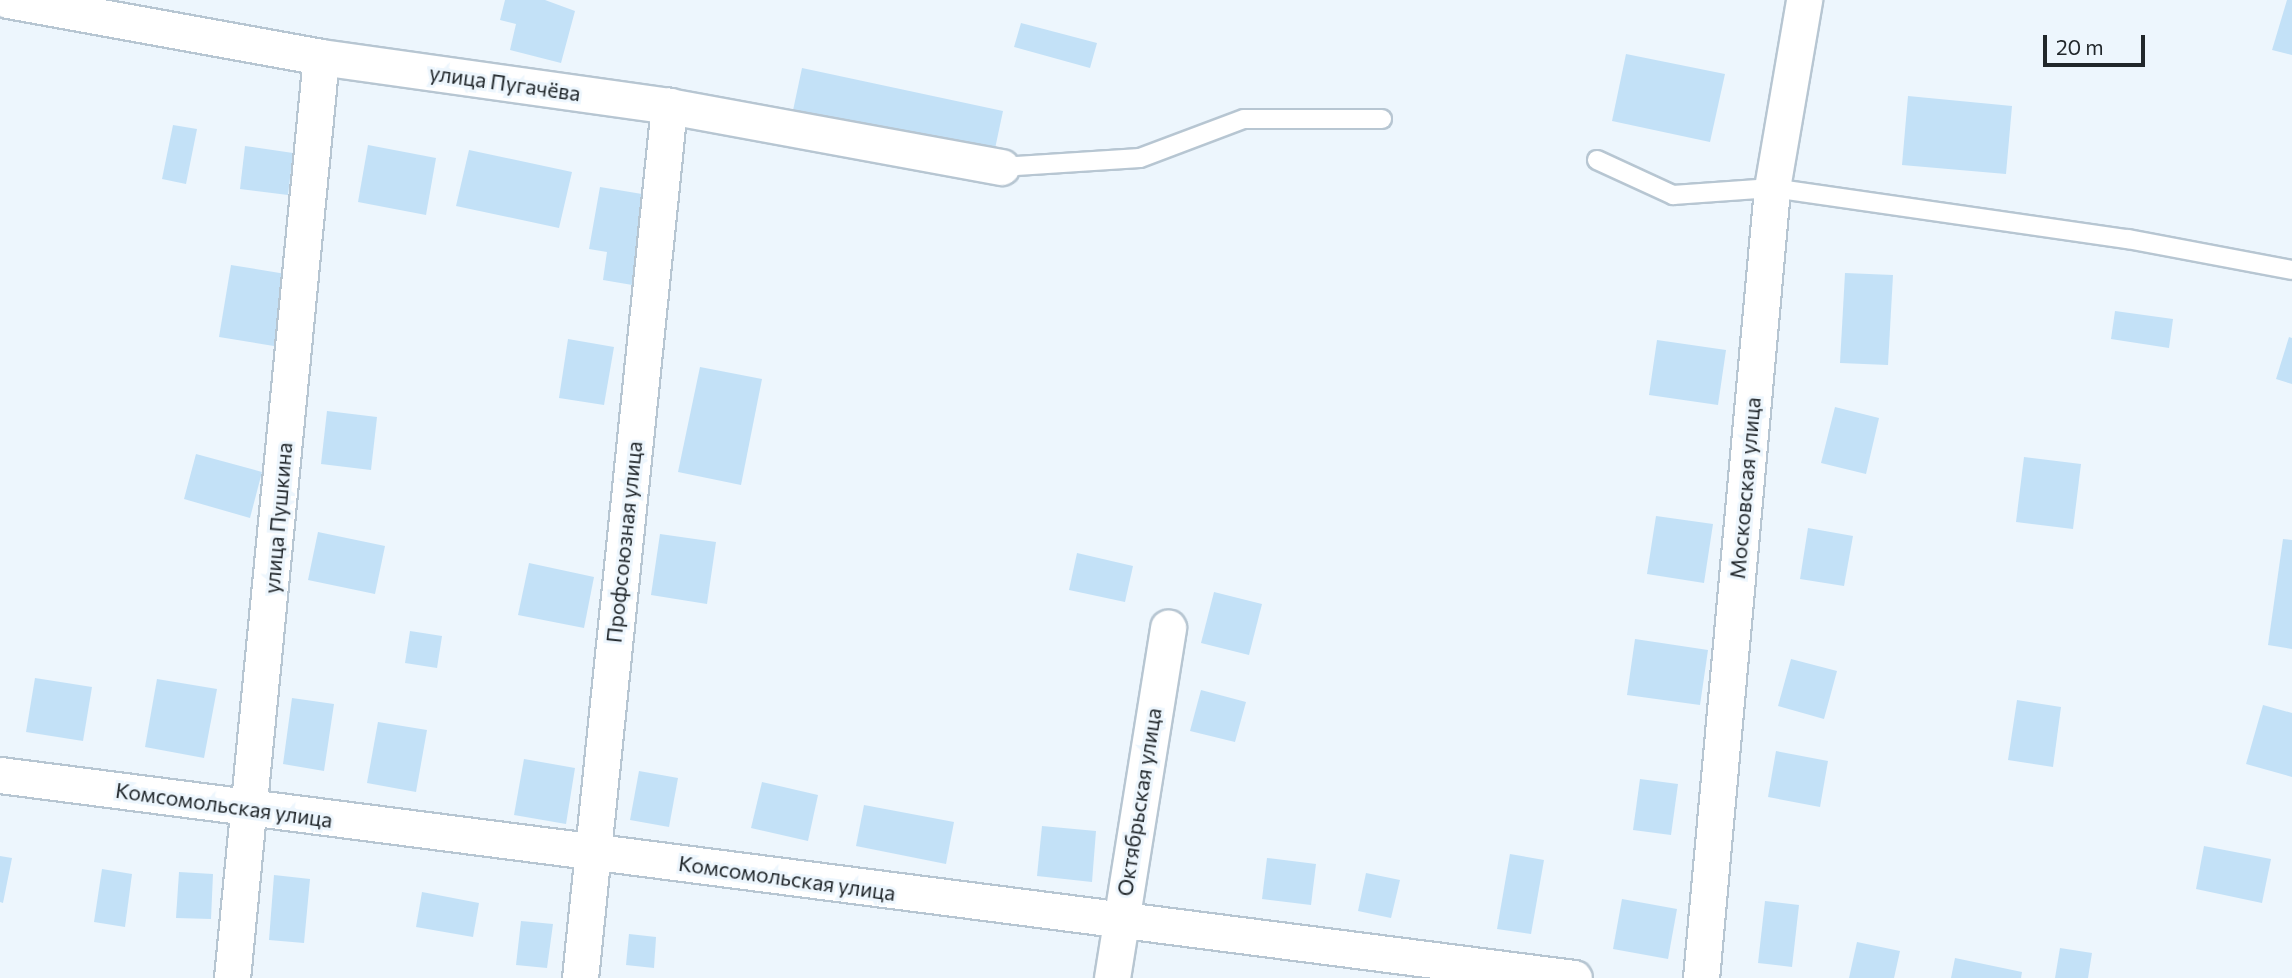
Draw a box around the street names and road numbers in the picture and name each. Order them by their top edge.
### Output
street label: улица Пугачёва [428,60,582,106]
street label: Московская улица [1724,396,1766,580]
street label: Профсоюзная улица [601,440,647,644]
street label: улица Пушкина [259,441,297,595]
street label: Октябрьская улица [1112,706,1166,898]
street label: Комсомольская улица [114,777,334,833]
street label: Комсомольская улица [677,850,897,906]

